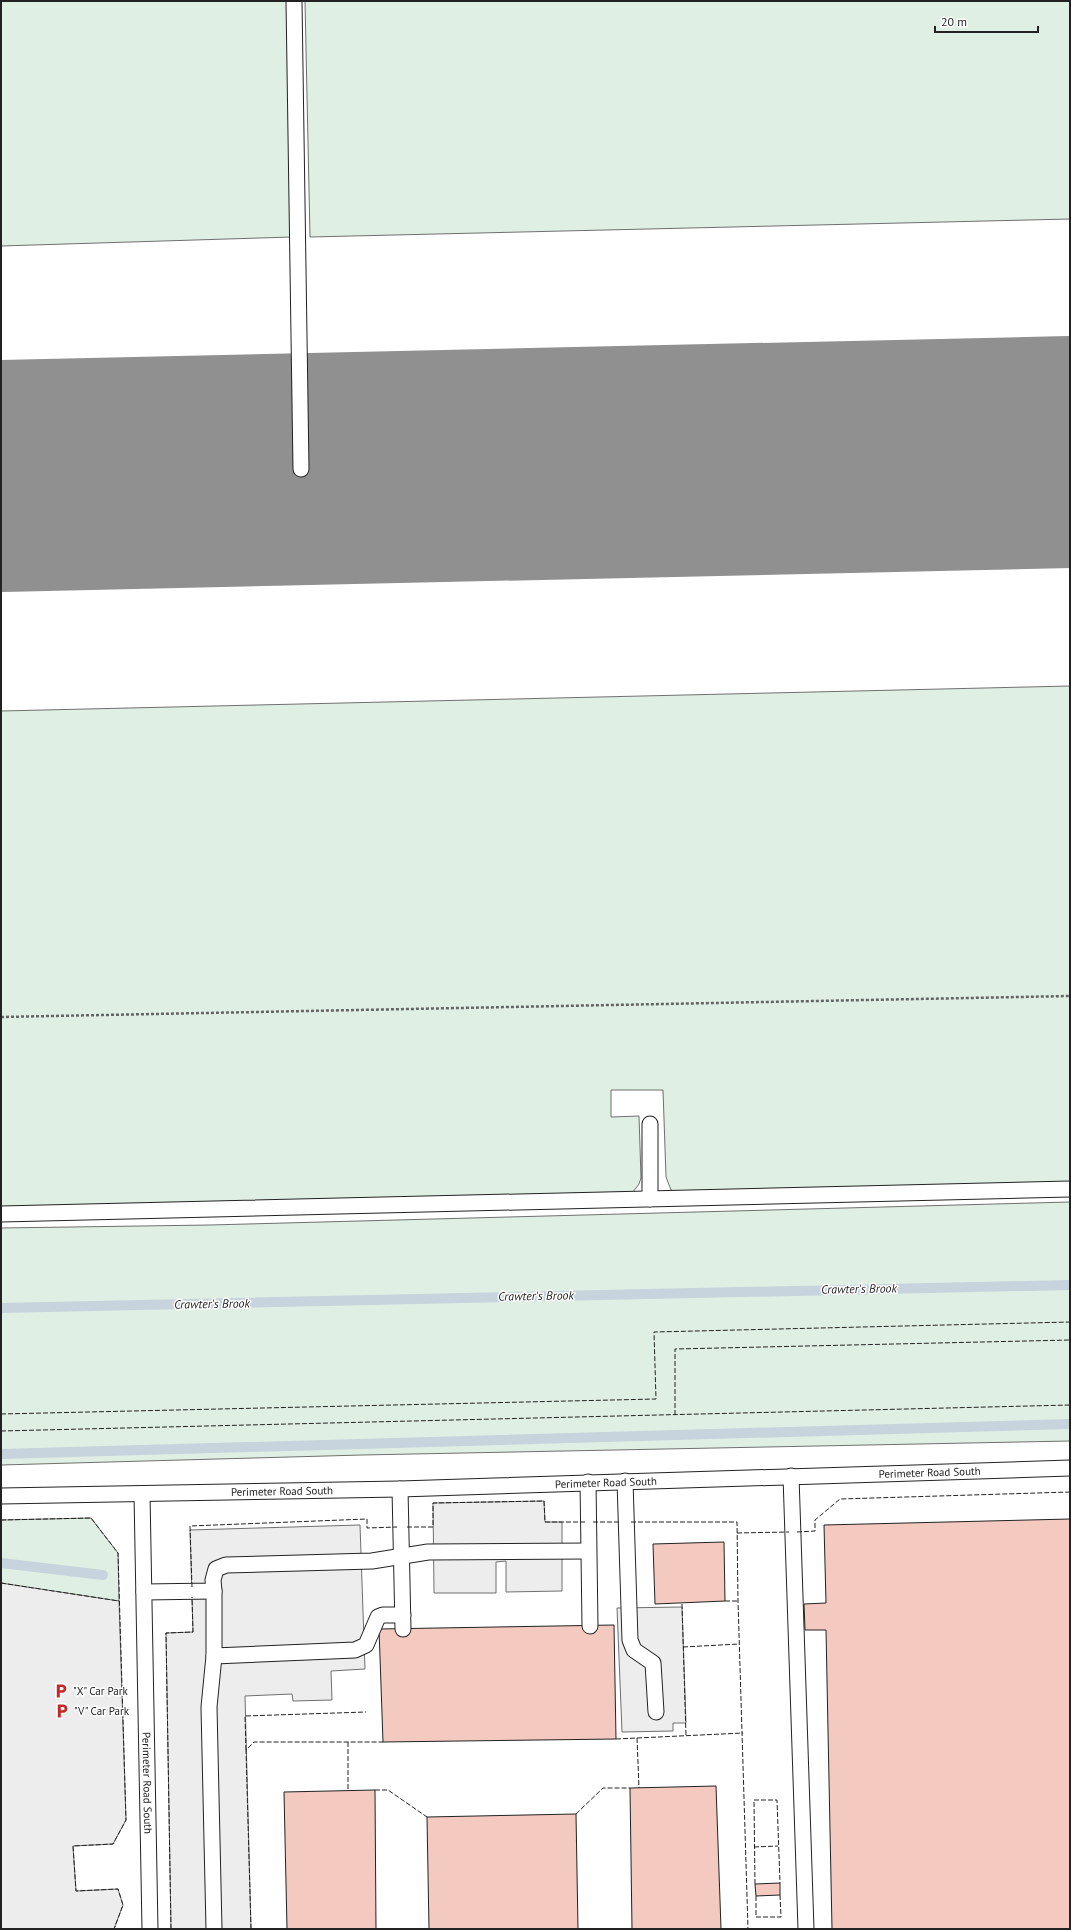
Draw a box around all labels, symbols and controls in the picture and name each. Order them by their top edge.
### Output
scale bar [935,8,1038,34]
text: 20 m [941,14,967,29]
water label: Crawter's Brook [821,1280,898,1297]
water label: Crawter's Brook [498,1287,575,1304]
water label: Crawter's Brook [174,1295,251,1312]
street label: Perimeter Road South [878,1464,981,1481]
street label: Perimeter Road South [555,1474,657,1491]
street label: Perimeter Road South [231,1483,333,1499]
parking icon: "X" Car Park [52,1682,70,1700]
place label: "X" Car Park [73,1684,128,1698]
parking icon: "V" Car Park [53,1702,71,1720]
place label: "V" Car Park [74,1704,130,1718]
street label: Perimeter Road South [139,1732,155,1834]

